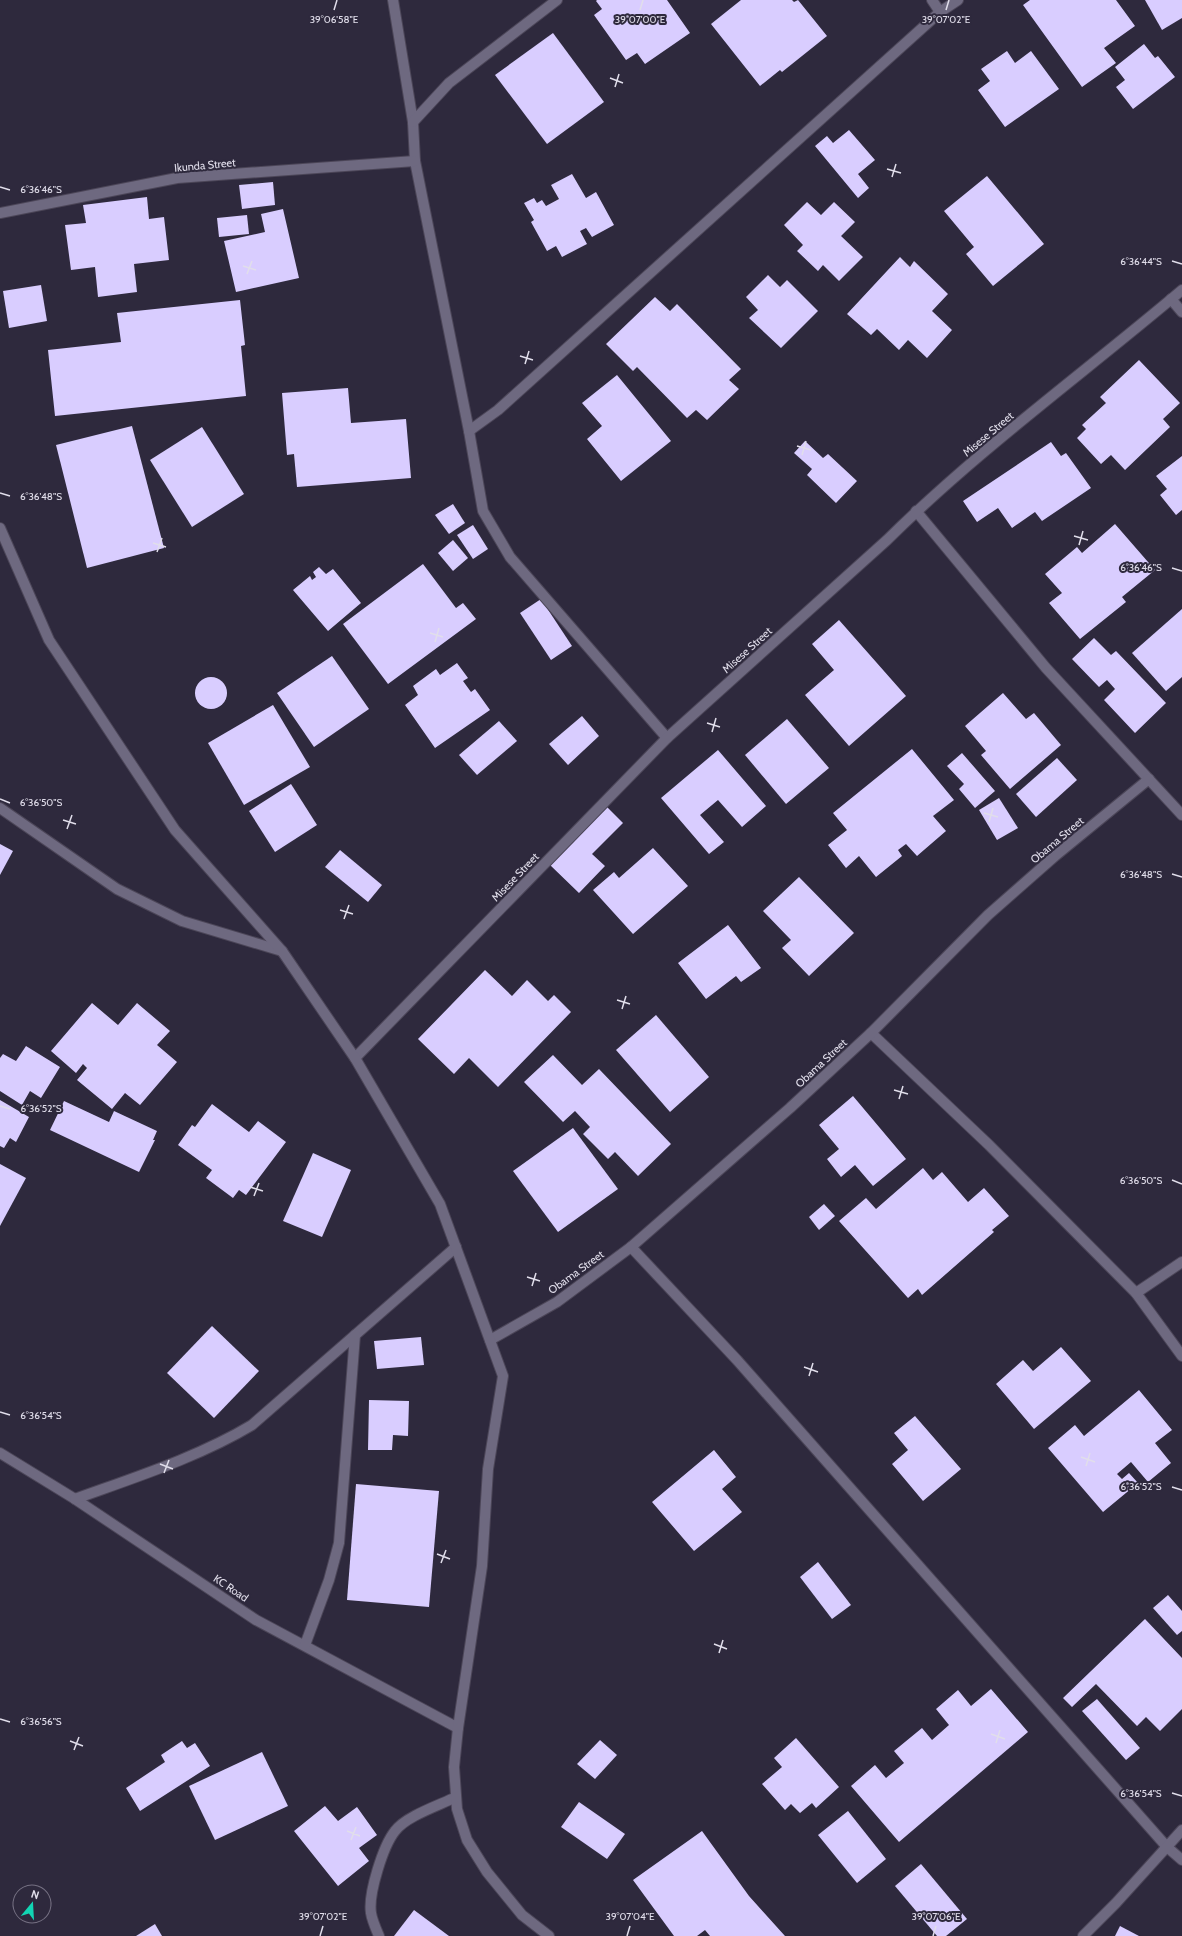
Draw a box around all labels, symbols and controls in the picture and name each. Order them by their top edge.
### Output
text: 39°06'58"E [310,13,359,26]
text: 39°07'00"E [615,13,666,26]
text: 39°07'02"E [922,13,971,26]
street label: Ikunda Street [174,155,237,175]
text: 6°36'46"S [20,183,62,196]
text: 6°36'44"S [1120,255,1162,268]
street label: Misese Street [960,408,1017,459]
text: 6°36'48"S [20,490,62,503]
text: 6°36'46"S [1120,561,1162,574]
street label: Misese Street [719,624,775,676]
text: 6°36'50"S [20,796,63,809]
street label: Obama Street [1027,813,1087,866]
street label: Misese Street [488,850,542,904]
text: 6°36'48"S [1120,868,1162,881]
street label: Obama Street [792,1035,850,1090]
text: 6°36'52"S [20,1102,62,1115]
text: 6°36'50"S [1120,1174,1163,1187]
street label: Obama Street [545,1247,607,1297]
text: 6°36'54"S [20,1409,62,1422]
text: 6°36'52"S [1120,1480,1162,1493]
street label: KC Road [211,1571,251,1605]
text: 6°36'56"S [20,1715,62,1728]
text: 6°36'54"S [1120,1787,1162,1800]
north arrow [12,1884,52,1924]
text: N [29,1887,41,1902]
text: 39°07'02"E [299,1910,348,1923]
text: 39°07'04"E [605,1910,655,1923]
text: 39°07'06"E [911,1910,961,1923]

